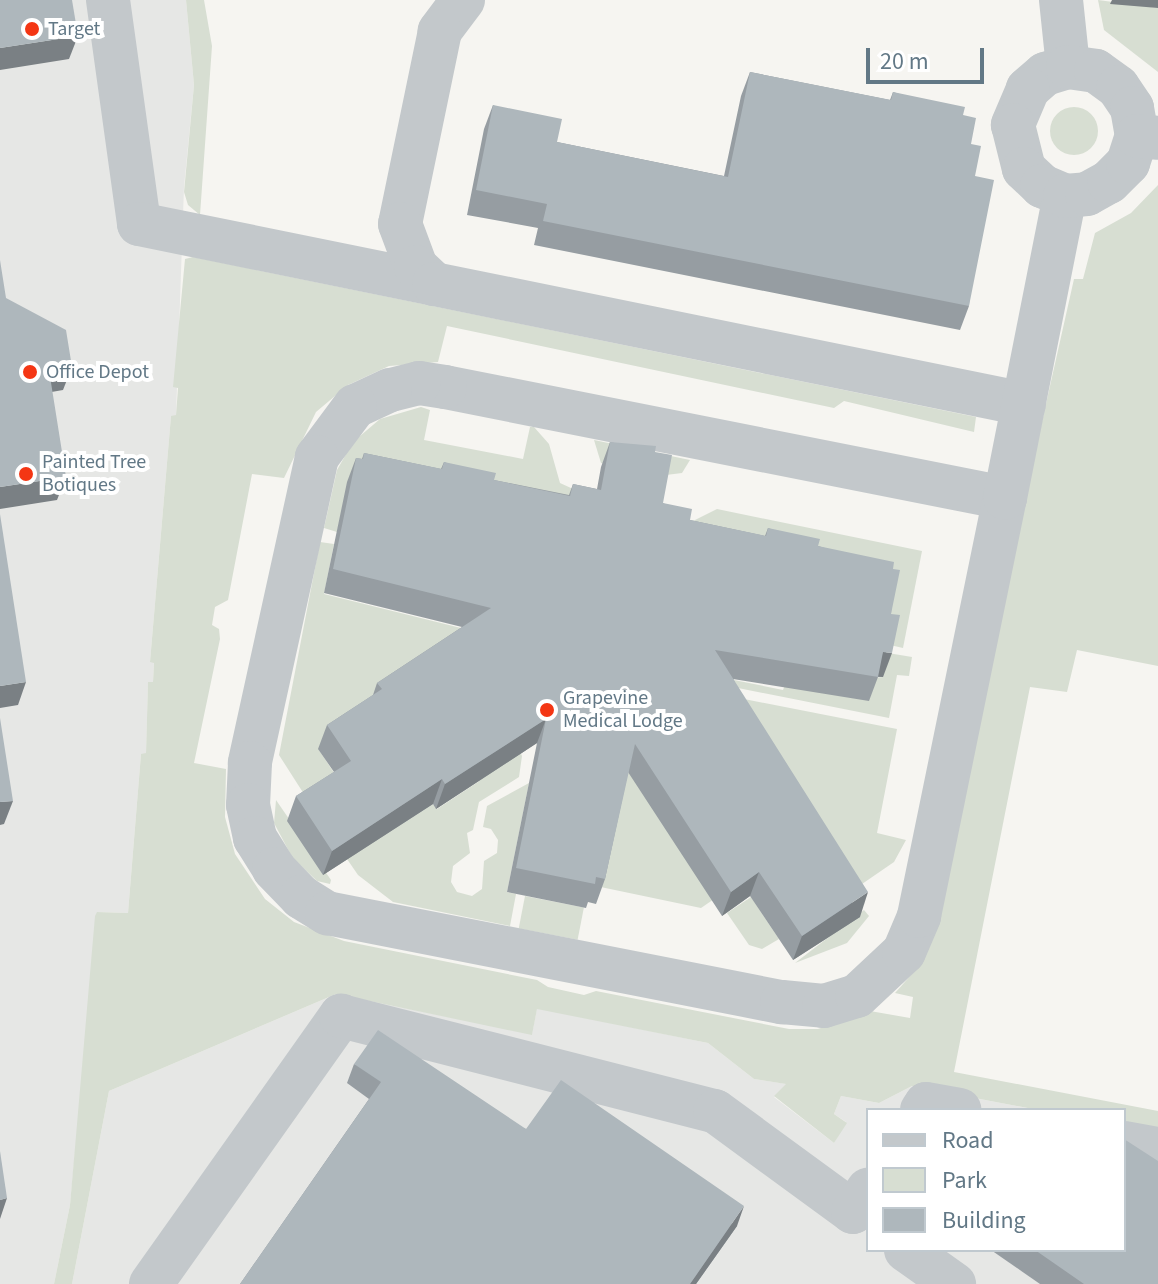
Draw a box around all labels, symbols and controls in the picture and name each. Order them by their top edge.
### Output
place label: Target [48,17,100,41]
marker: Target [23,20,41,38]
scale bar [870,32,988,82]
text: 20 m [880,44,929,79]
place label: Office Depot [46,360,149,384]
marker: Office Depot [21,363,39,381]
place label: Painted Tree Botiques [42,450,146,497]
marker: Painted Tree Botiques [17,465,35,483]
place label: Grapevine Medical Lodge [563,686,683,733]
marker: Grapevine Medical Lodge [538,701,556,719]
legend [866,1108,1126,1252]
text: Road [942,1123,994,1158]
text: Park [942,1163,987,1198]
text: Building [942,1203,1026,1238]

